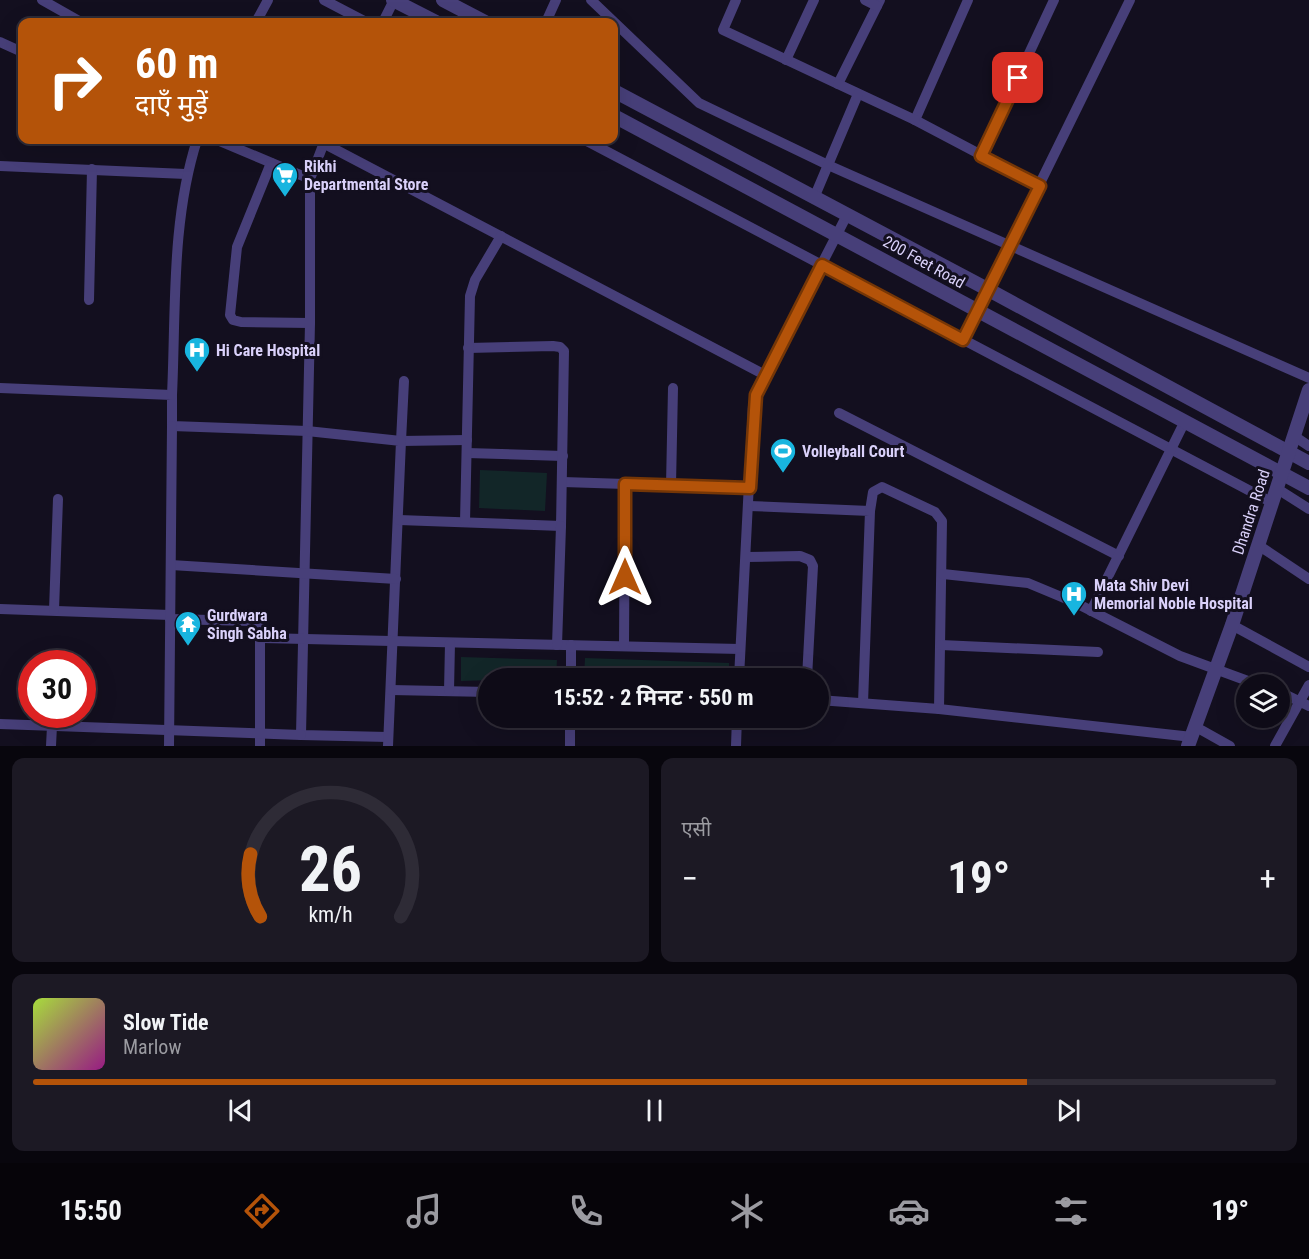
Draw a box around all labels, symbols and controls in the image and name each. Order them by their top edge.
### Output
text: 60 m [135,39,218,88]
icon: right [36,42,114,120]
pin [992,52,1043,103]
icon: arrive [1001,61,1034,94]
text: दाएँ मुड़ें [135,89,208,121]
place label: Rikhi Departmental Store [304,157,429,194]
supermarket icon: Rikhi Departmental Store [270,160,300,198]
street label: 200 Feet Road [880,232,968,292]
hospital icon: Hi Care Hospital [182,335,212,373]
place label: Hi Care Hospital [216,341,320,360]
sports icon: Volleyball Court [768,436,798,474]
place label: Volleyball Court [802,442,904,461]
street label: Dhandra Road [1228,467,1274,557]
position arrow [593,545,657,609]
place label: Mata Shiv Devi Memorial Noble Hospital [1094,576,1253,613]
hospital icon: Mata Shiv Devi Memorial Noble Hospital [1059,579,1089,617]
place label: Gurdwara Singh Sabha [207,606,287,643]
temple icon: Gurdwara Singh Sabha [173,609,203,647]
speed limit sign: 30 [18,650,96,728]
map controls [1236,674,1290,728]
button: layers [1236,674,1290,728]
text: 15:52 · 2 मिनट · 550 m [553,685,754,710]
text: एसी [682,817,711,841]
text: 26 [299,833,362,906]
text: 19° [947,851,1010,904]
text: − [682,859,698,898]
text: + [1260,859,1276,898]
text: km/h [308,902,352,927]
text: Slow Tide [123,1010,209,1035]
text: Marlow [123,1035,181,1059]
icon: previous [224,1094,257,1127]
icon: pause [638,1094,671,1127]
icon: next [1052,1094,1085,1127]
icon: directions [241,1190,283,1232]
icon: music [403,1190,445,1232]
icon: phone [565,1190,607,1232]
icon: climate [726,1190,768,1232]
icon: car [888,1190,930,1232]
icon: filters [1050,1190,1092,1232]
text: 15:50 [60,1195,122,1227]
text: 19° [1211,1195,1249,1227]

